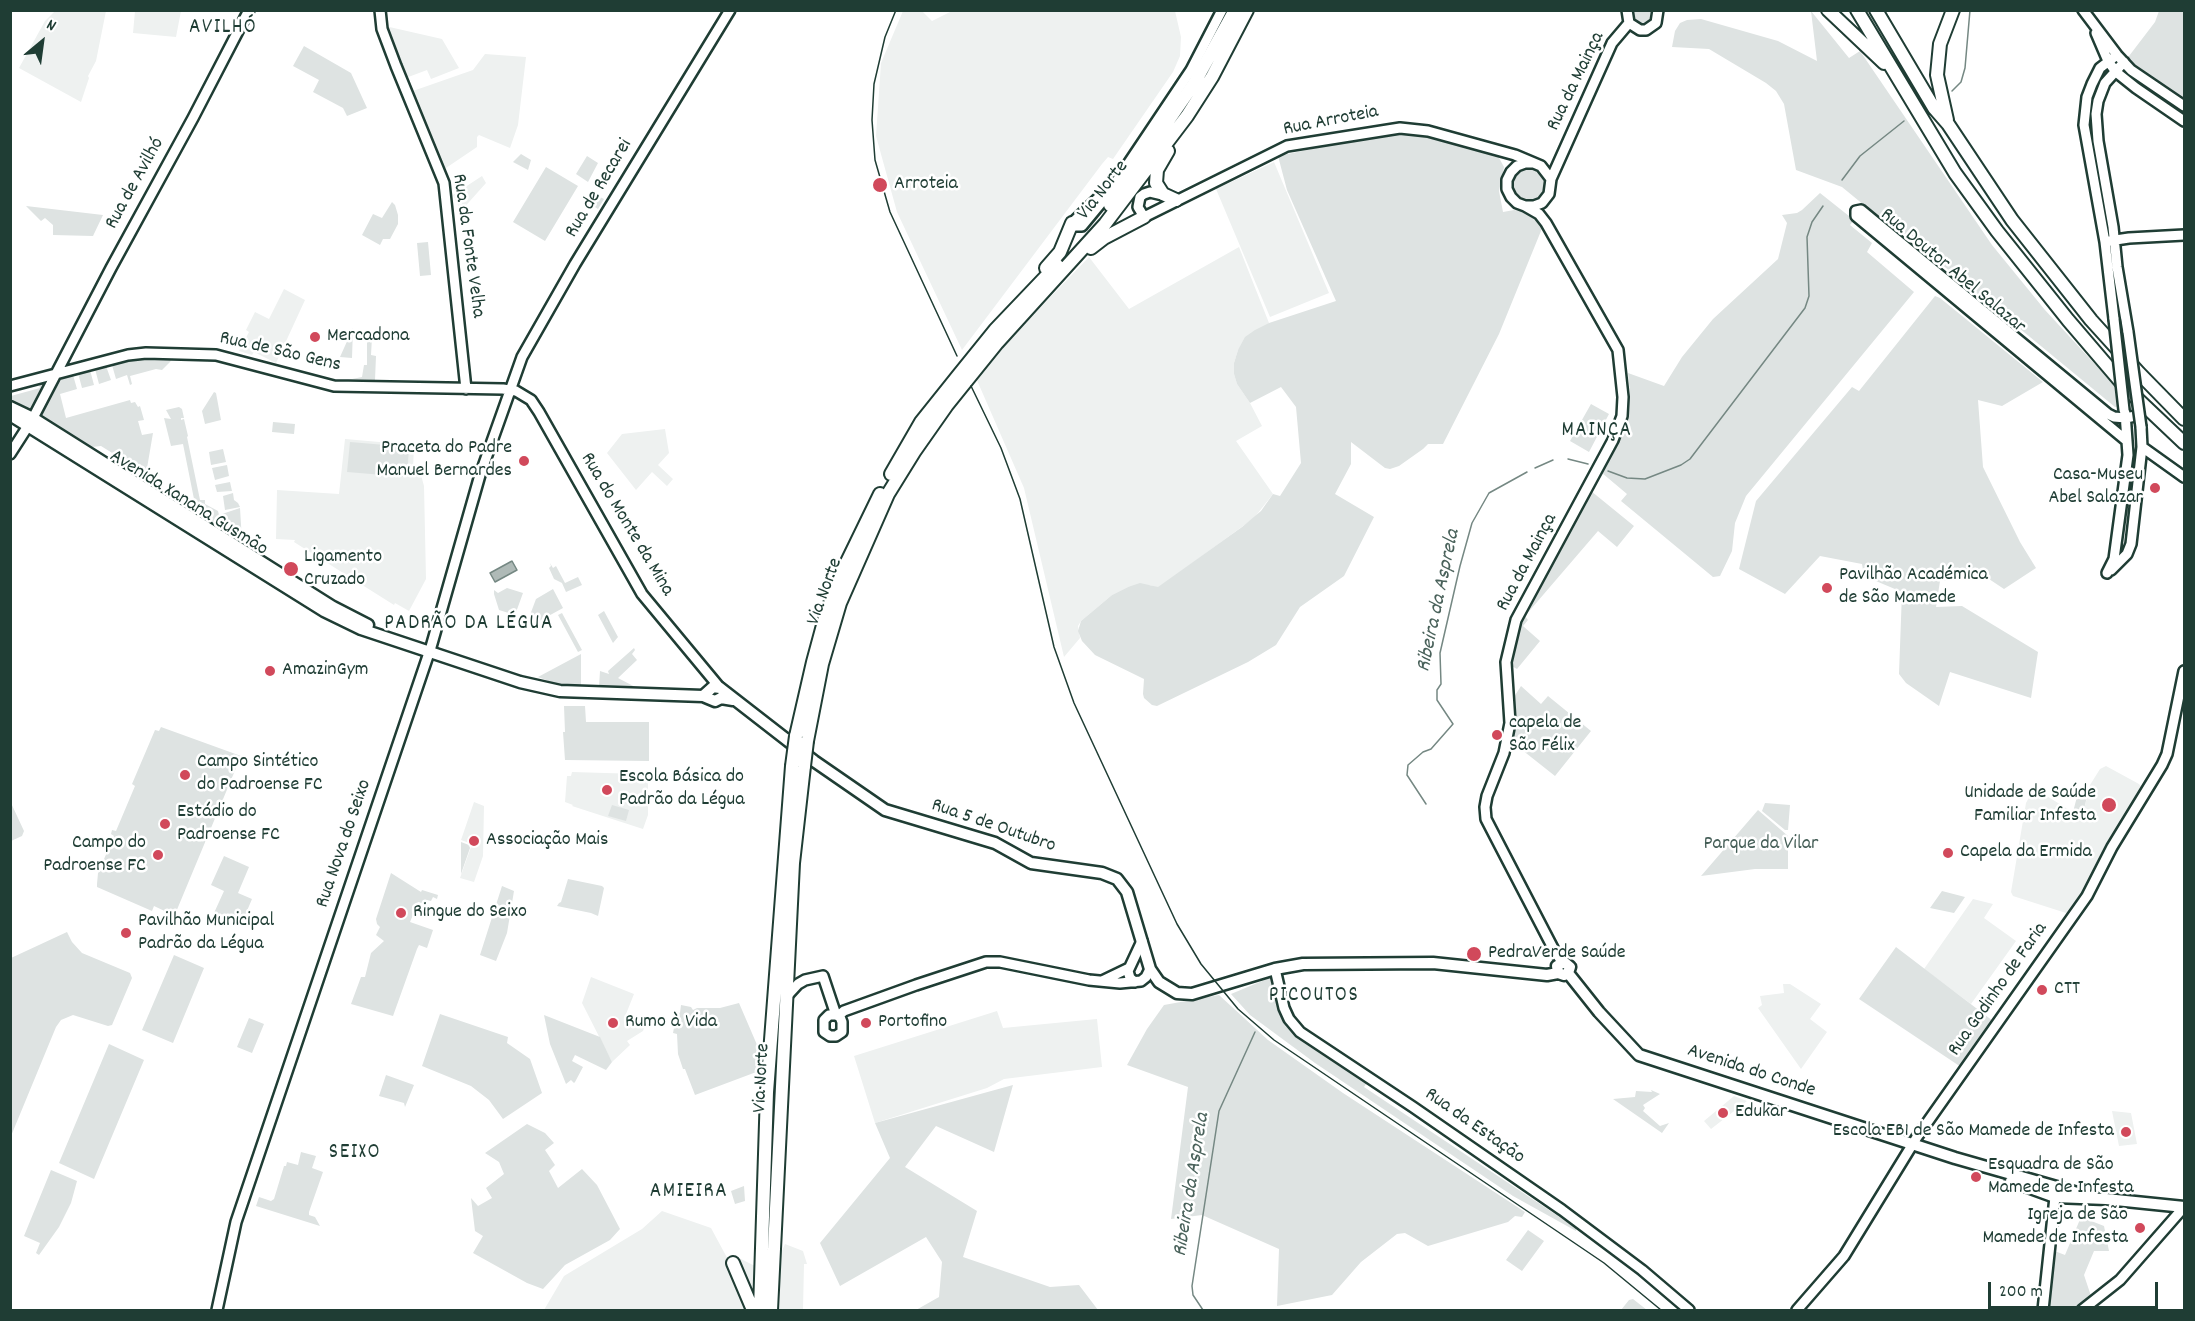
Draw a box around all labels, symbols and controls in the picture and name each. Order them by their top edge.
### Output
north arrow [12,12,72,72]
text: N [42,14,60,38]
district label: AVILHÓ [189,16,257,42]
street label: Rua da Mainça [1543,29,1611,135]
street label: Rua Arroteia [1281,101,1381,143]
street label: Rua de Avilhó [101,134,171,234]
street label: Rua de Recarei [561,135,639,243]
street label: Via Norte [1073,156,1135,226]
street label: Rua da Fonte Velha [445,172,489,320]
place label: Arroteia [894,173,958,197]
marker: Arroteia [871,176,889,194]
street label: Rua Doutor Abel Salazar [1874,204,2030,340]
place label: Mercadona [327,325,409,349]
street label: Rua de São Gens [217,327,343,379]
marker: Mercadona [308,330,322,344]
district label: MAINÇA [1562,419,1632,445]
place label: Praceta do Padre Manuel Bernardes [377,437,512,484]
street label: Avenida Xanana Gusmão [104,446,272,562]
street label: Rua do Monte da Mina [574,449,678,601]
marker: Praceta do Padre Manuel Bernardes [517,454,531,468]
place label: Casa-Museu Abel Salazar [2049,464,2143,511]
marker: Casa-Museu Abel Salazar [2148,481,2162,495]
street label: Rua da Mainça [1492,510,1564,616]
water label: Ribeira da Asprela [1413,527,1467,675]
place label: Ligamento Cruzado [304,546,382,593]
street label: Via Norte [803,555,849,629]
marker: Ligamento Cruzado [282,560,300,578]
place label: Pavilhão Académica de São Mamede [1839,564,1988,611]
marker: Pavilhão Académica de São Mamede [1820,581,1834,595]
district label: PADRÃO DA LÉGUA [384,612,554,638]
place label: AmazinGym [282,659,368,683]
marker: AmazinGym [263,664,277,678]
place label: capela de São Félix [1509,712,1581,759]
marker: capela de São Félix [1490,728,1504,742]
place label: Campo Sintético do Padroense FC [197,751,323,798]
place label: Escola Básica do Padrão da Légua [619,766,745,813]
marker: Campo Sintético do Padroense FC [178,768,192,782]
street label: Rua Nova do Seixo [312,777,378,911]
place label: Unidade de Saúde Familiar Infesta [1964,782,2096,829]
marker: Escola Básica do Padrão da Légua [600,783,614,797]
street label: Rua 5 de Outubro [928,794,1058,860]
marker: Unidade de Saúde Familiar Infesta [2100,796,2118,814]
place label: Estádio do Padroense FC [177,801,280,848]
marker: Estádio do Padroense FC [158,817,172,831]
place label: Associação Mais [486,829,608,853]
place label: Campo do Padroense FC [43,832,146,879]
park label: Parque da Vilar [1704,833,1818,857]
marker: Associação Mais [467,834,481,848]
place label: Capela da Ermida [1960,841,2092,865]
marker: Capela da Ermida [1941,846,1955,860]
marker: Campo do Padroense FC [151,848,165,862]
place label: Ringue do Seixo [413,901,527,925]
marker: Ringue do Seixo [394,906,408,920]
place label: Pavilhão Municipal Padrão da Légua [138,910,274,957]
street label: Rua Godinho de Faria [1944,919,2054,1061]
marker: Pavilhão Municipal Padrão da Légua [119,926,133,940]
place label: PedraVerde Saúde [1488,942,1626,966]
marker: PedraVerde Saúde [1465,945,1483,963]
place label: CTT [2054,978,2080,1002]
marker: CTT [2035,983,2049,997]
district label: PICOUTOS [1269,984,1359,1010]
place label: Rumo à Vida [625,1011,717,1035]
place label: Portofino [878,1011,947,1035]
marker: Rumo à Vida [606,1016,620,1030]
marker: Portofino [859,1016,873,1030]
street label: Avenida do Conde [1684,1040,1818,1104]
street label: Via Norte [749,1043,777,1113]
street label: Rua da Estação [1419,1084,1529,1170]
place label: Edukar [1735,1101,1787,1125]
marker: Edukar [1716,1106,1730,1120]
water label: Ribeira da Asprela [1169,1111,1217,1259]
place label: Escola EB1 de São Mamede de Infesta [1833,1120,2114,1144]
marker: Escola EB1 de São Mamede de Infesta [2119,1125,2133,1139]
district label: SEIXO [329,1141,381,1167]
place label: Esquadra de São Mamede de Infesta [1988,1154,2134,1201]
marker: Esquadra de São Mamede de Infesta [1969,1170,1983,1184]
district label: AMIEIRA [650,1180,728,1206]
place label: Igreja de São Mamede de Infesta [1982,1204,2128,1251]
marker: Igreja de São Mamede de Infesta [2133,1221,2147,1235]
scale bar [1991,1270,2160,1308]
text: 200 m [1999,1280,2043,1305]

